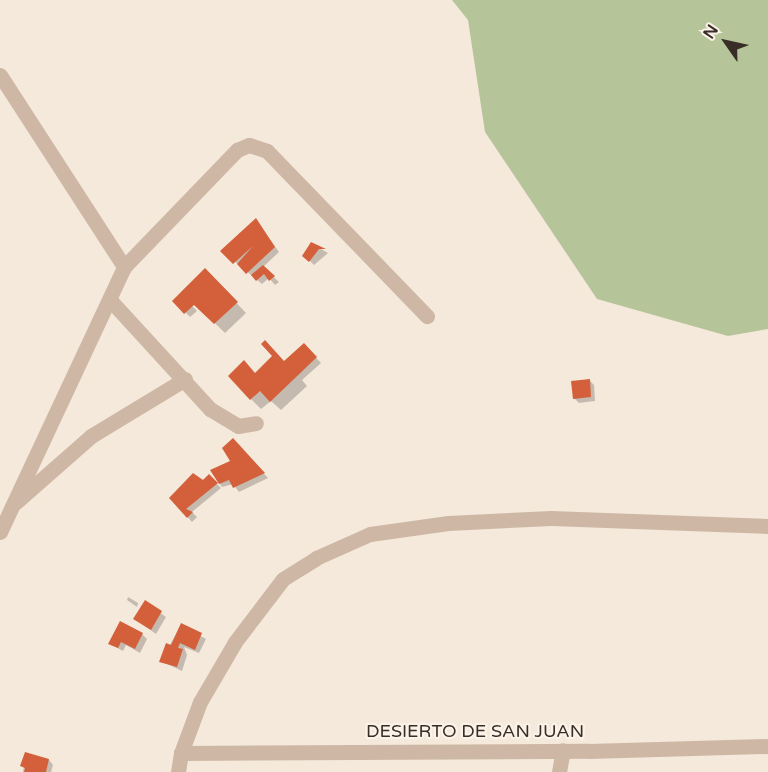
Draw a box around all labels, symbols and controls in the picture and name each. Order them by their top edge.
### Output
north arrow [696,12,756,72]
text: N [699,21,723,43]
street label: DESIERTO DE SAN JUAN [366,720,584,742]

